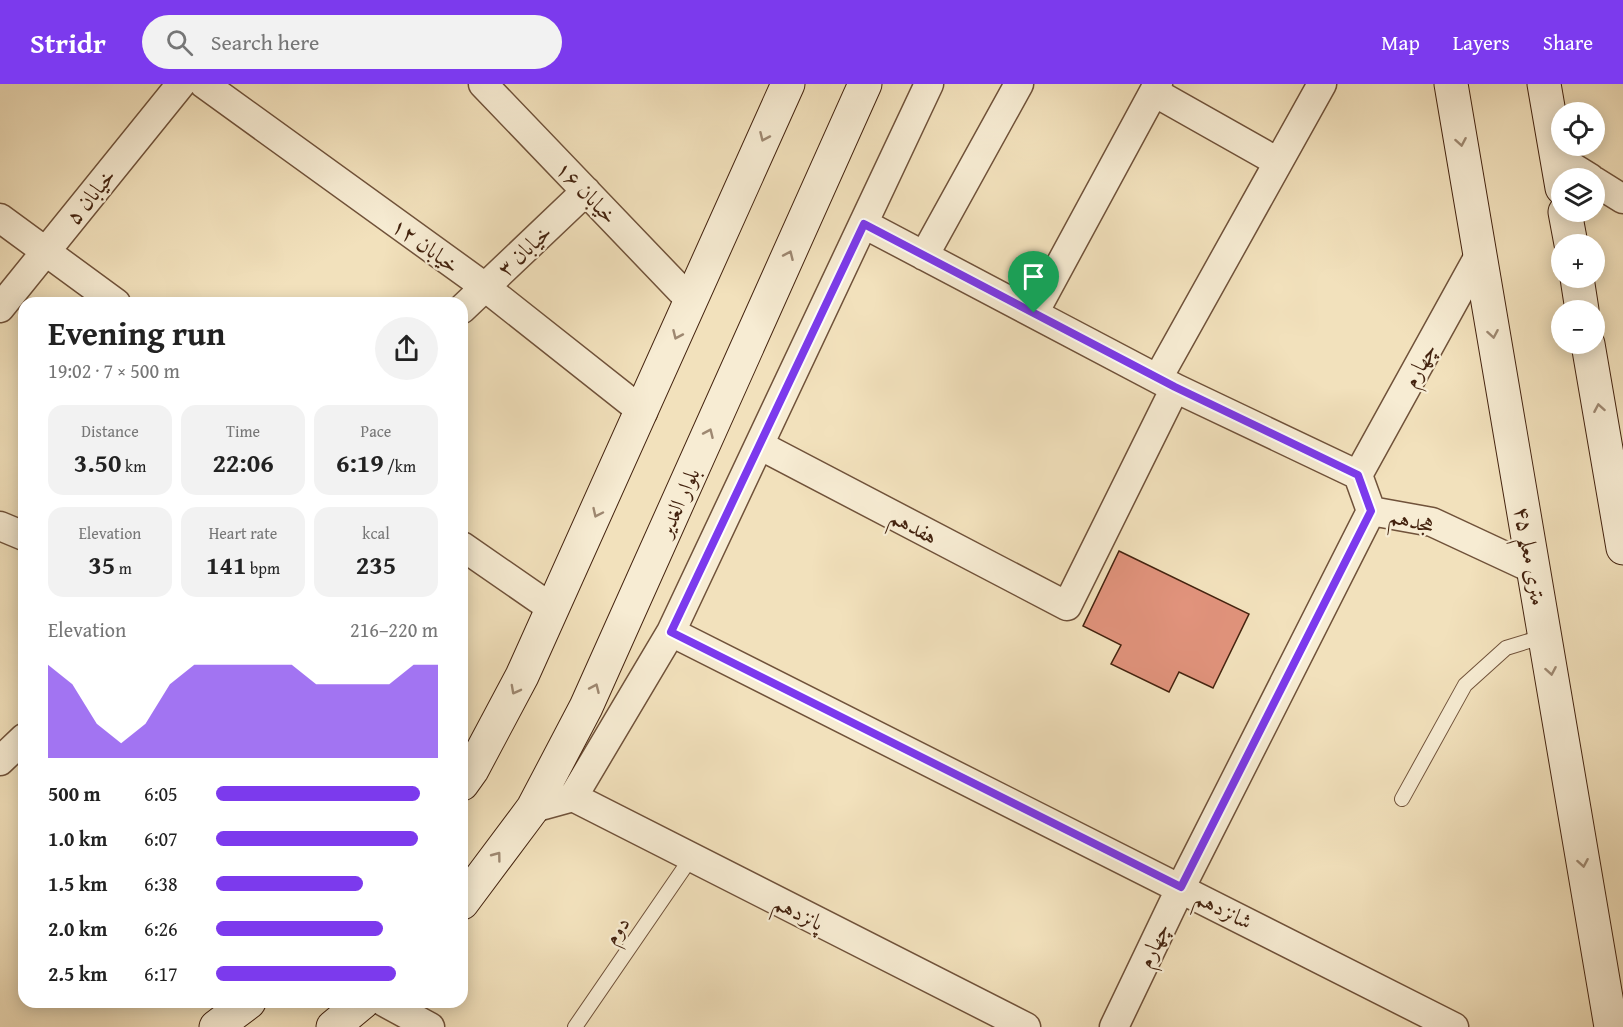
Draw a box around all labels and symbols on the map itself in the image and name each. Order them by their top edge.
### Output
one-way arrow [760,131,772,142]
one-way arrow [1454,136,1467,146]
street label: خیابان ۱۶ [549,153,625,231]
street label: خیابان ۵ [57,161,123,231]
street label: خیابان ۱۲ [385,209,467,281]
street label: خیابان ۳ [490,216,558,284]
one-way arrow [781,251,793,262]
pin [1008,251,1059,313]
one-way arrow [672,328,684,339]
one-way arrow [1487,329,1499,339]
street label: چهارم [1394,337,1448,395]
one-way arrow [1593,403,1606,413]
one-way arrow [702,429,714,440]
street label: بلوار الغدیر [648,462,707,544]
street label: هجدهم [1385,499,1438,546]
street label: هفدهم [882,500,944,556]
street label: ۴۵ متری معلم [1500,504,1555,609]
one-way arrow [592,506,604,517]
one-way arrow [1544,666,1557,676]
one-way arrow [588,683,600,694]
one-way arrow [511,684,522,694]
one-way arrow [490,852,501,863]
one-way arrow [1577,859,1589,868]
street label: شانزدهم [1187,881,1258,942]
street label: پانزدهم [766,886,831,943]
street label: دوم [595,909,641,953]
street label: چهارم [1129,917,1181,975]

